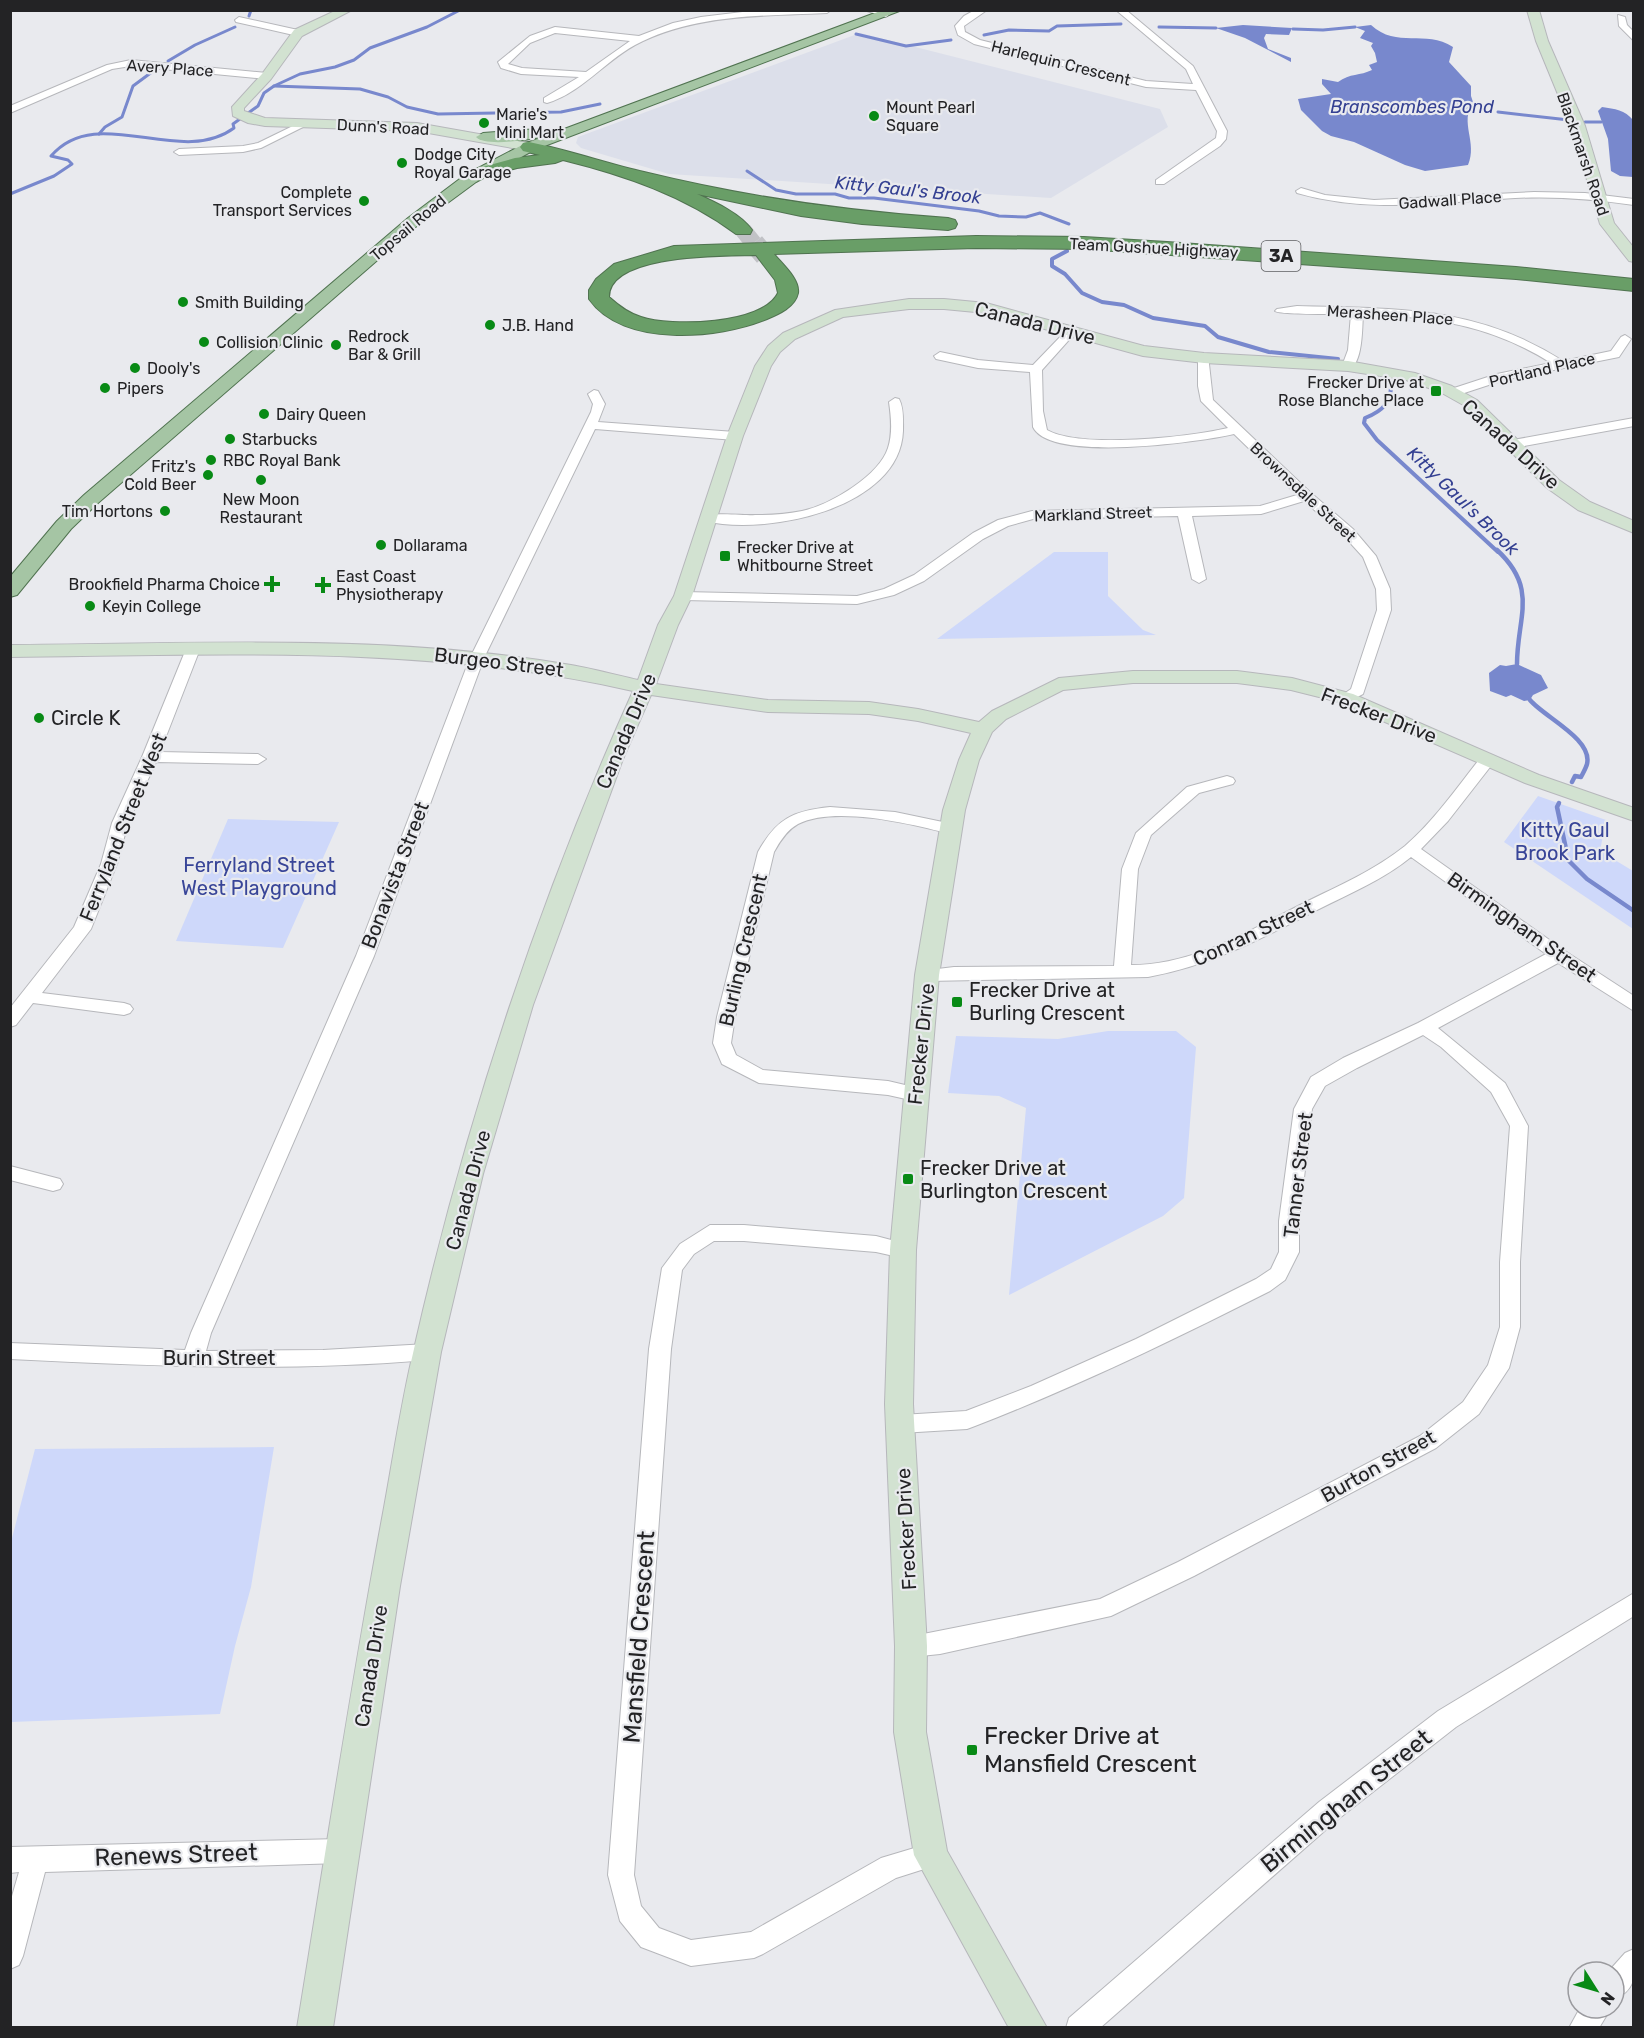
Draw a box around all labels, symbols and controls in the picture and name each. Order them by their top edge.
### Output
street label: Harlequin Crescent [989,36,1133,90]
street label: Avery Place [126,55,214,81]
street label: Blackmarsh Road [1553,90,1613,218]
water label: Branscombes Pond [1330,96,1494,118]
place label: Mount Pearl Square [886,98,975,135]
place label: Marie's Mini Mart [496,105,564,142]
marker: Mount Pearl Square [867,109,881,123]
street label: Dunn's Road [336,115,430,139]
marker: Marie's Mini Mart [477,116,491,130]
place label: Dodge City Royal Garage [414,145,511,182]
marker: Dodge City Royal Garage [395,156,409,170]
water label: Kitty Gaul's Brook [834,171,983,209]
place label: Complete Transport Services [213,183,352,220]
street label: Gadwall Place [1398,187,1502,213]
street label: Topsail Road [366,191,450,265]
marker: Complete Transport Services [357,194,371,208]
street label: Team Gushue Highway [1069,234,1239,262]
road number: 3A [1262,241,1300,271]
place label: Smith Building [195,293,304,312]
marker: Smith Building [176,295,190,309]
street label: Canada Drive [972,296,1098,350]
street label: Merasheen Place [1326,301,1454,329]
place label: J.B. Hand [502,316,574,335]
marker: J.B. Hand [483,318,497,332]
place label: Redrock Bar & Grill [348,327,421,364]
place label: Collision Clinic [216,333,323,352]
marker: Collision Clinic [197,335,211,349]
marker: Redrock Bar & Grill [329,338,343,352]
street label: Portland Place [1487,349,1597,391]
place label: Dooly's [147,359,200,378]
marker: Dooly's [128,361,142,375]
place label: Frecker Drive at Rose Blanche Place [1278,373,1424,410]
place label: Pipers [117,379,164,398]
marker: Pipers [98,381,112,395]
marker: Frecker Drive at Rose Blanche Place [1429,384,1443,398]
street label: Canada Drive [1457,394,1565,494]
place label: Dairy Queen [276,405,366,424]
marker: Dairy Queen [257,407,271,421]
place label: Starbucks [242,430,317,449]
marker: Starbucks [223,432,237,446]
street label: Brownsdale Street [1246,438,1360,546]
water label: Kitty Gaul's Brook [1403,442,1524,560]
place label: RBC Royal Bank [223,451,341,470]
marker: RBC Royal Bank [204,453,218,467]
place label: Fritz's Cold Beer [124,457,196,494]
marker: Fritz's Cold Beer [201,468,215,482]
marker: New Moon Restaurant [254,473,268,487]
place label: New Moon Restaurant [220,490,302,527]
place label: Tim Hortons [62,502,153,521]
street label: Markland Street [1034,502,1152,526]
marker: Tim Hortons [158,504,172,518]
place label: Dollarama [393,536,468,555]
marker: Dollarama [374,538,388,552]
place label: Frecker Drive at Whitbourne Street [737,538,873,575]
marker: Frecker Drive at Whitbourne Street [718,549,732,563]
place label: East Coast Physiotherapy [336,567,443,604]
place label: Brookfield Pharma Choice [69,575,260,594]
marker: East Coast Physiotherapy [314,576,332,594]
marker: Brookfield Pharma Choice [265,577,279,591]
place label: Keyin College [102,597,201,616]
marker: Keyin College [83,599,97,613]
street label: Burgeo Street [433,642,565,682]
street label: Canada Drive [591,669,661,793]
street label: Frecker Drive [1318,682,1440,748]
place label: Circle K [51,706,121,730]
marker: Circle K [32,711,46,725]
street label: Ferryland Street West [74,729,172,925]
street label: Bonavista Street [356,798,434,952]
park label: Kitty Gaul Brook Park [1515,818,1616,865]
park label: Ferryland Street West Playground [181,853,337,900]
street label: Birmingham Street [1443,867,1601,987]
street label: Burling Crescent [714,871,772,1029]
street label: Conran Street [1189,895,1317,971]
place label: Frecker Drive at Burling Crescent [969,978,1125,1025]
street label: Frecker Drive [903,982,939,1106]
marker: Frecker Drive at Burling Crescent [950,995,964,1009]
street label: Tanner Street [1278,1111,1318,1239]
street label: Canada Drive [440,1127,496,1253]
place label: Frecker Drive at Burlington Crescent [920,1156,1107,1203]
marker: Frecker Drive at Burlington Crescent [901,1172,915,1186]
street label: Burin Street [163,1346,276,1370]
street label: Burton Street [1317,1425,1440,1507]
street label: Frecker Drive [891,1467,921,1591]
street label: Mansfield Crescent [618,1530,660,1744]
street label: Canada Drive [349,1603,393,1729]
place label: Frecker Drive at Mansfield Crescent [984,1722,1197,1778]
street label: Birmingham Street [1255,1724,1437,1878]
marker: Frecker Drive at Mansfield Crescent [965,1743,979,1757]
street label: Renews Street [94,1838,258,1872]
north arrow [1566,1960,1626,2020]
text: N [1597,1988,1619,2009]

